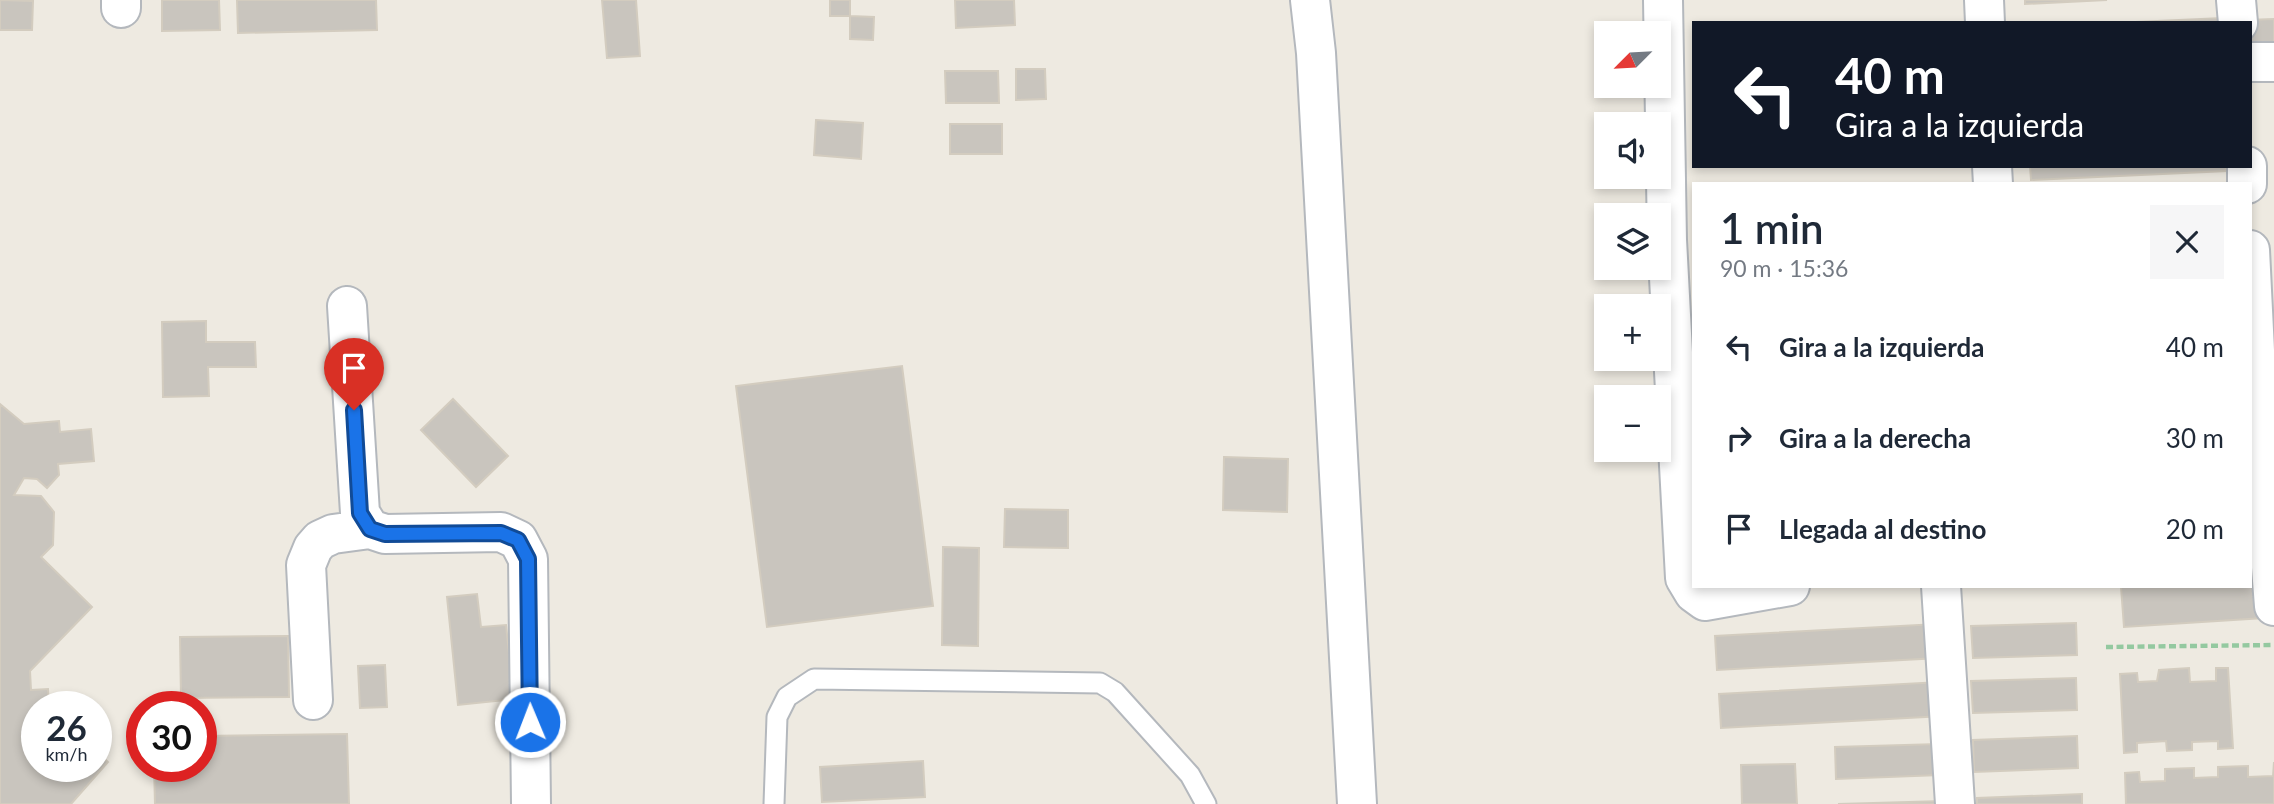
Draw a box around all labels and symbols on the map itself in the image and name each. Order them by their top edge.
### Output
north arrow [1594,21,1671,98]
pin [324,338,384,410]
position arrow [493,685,567,759]
speed limit sign: 30 [126,691,217,782]

